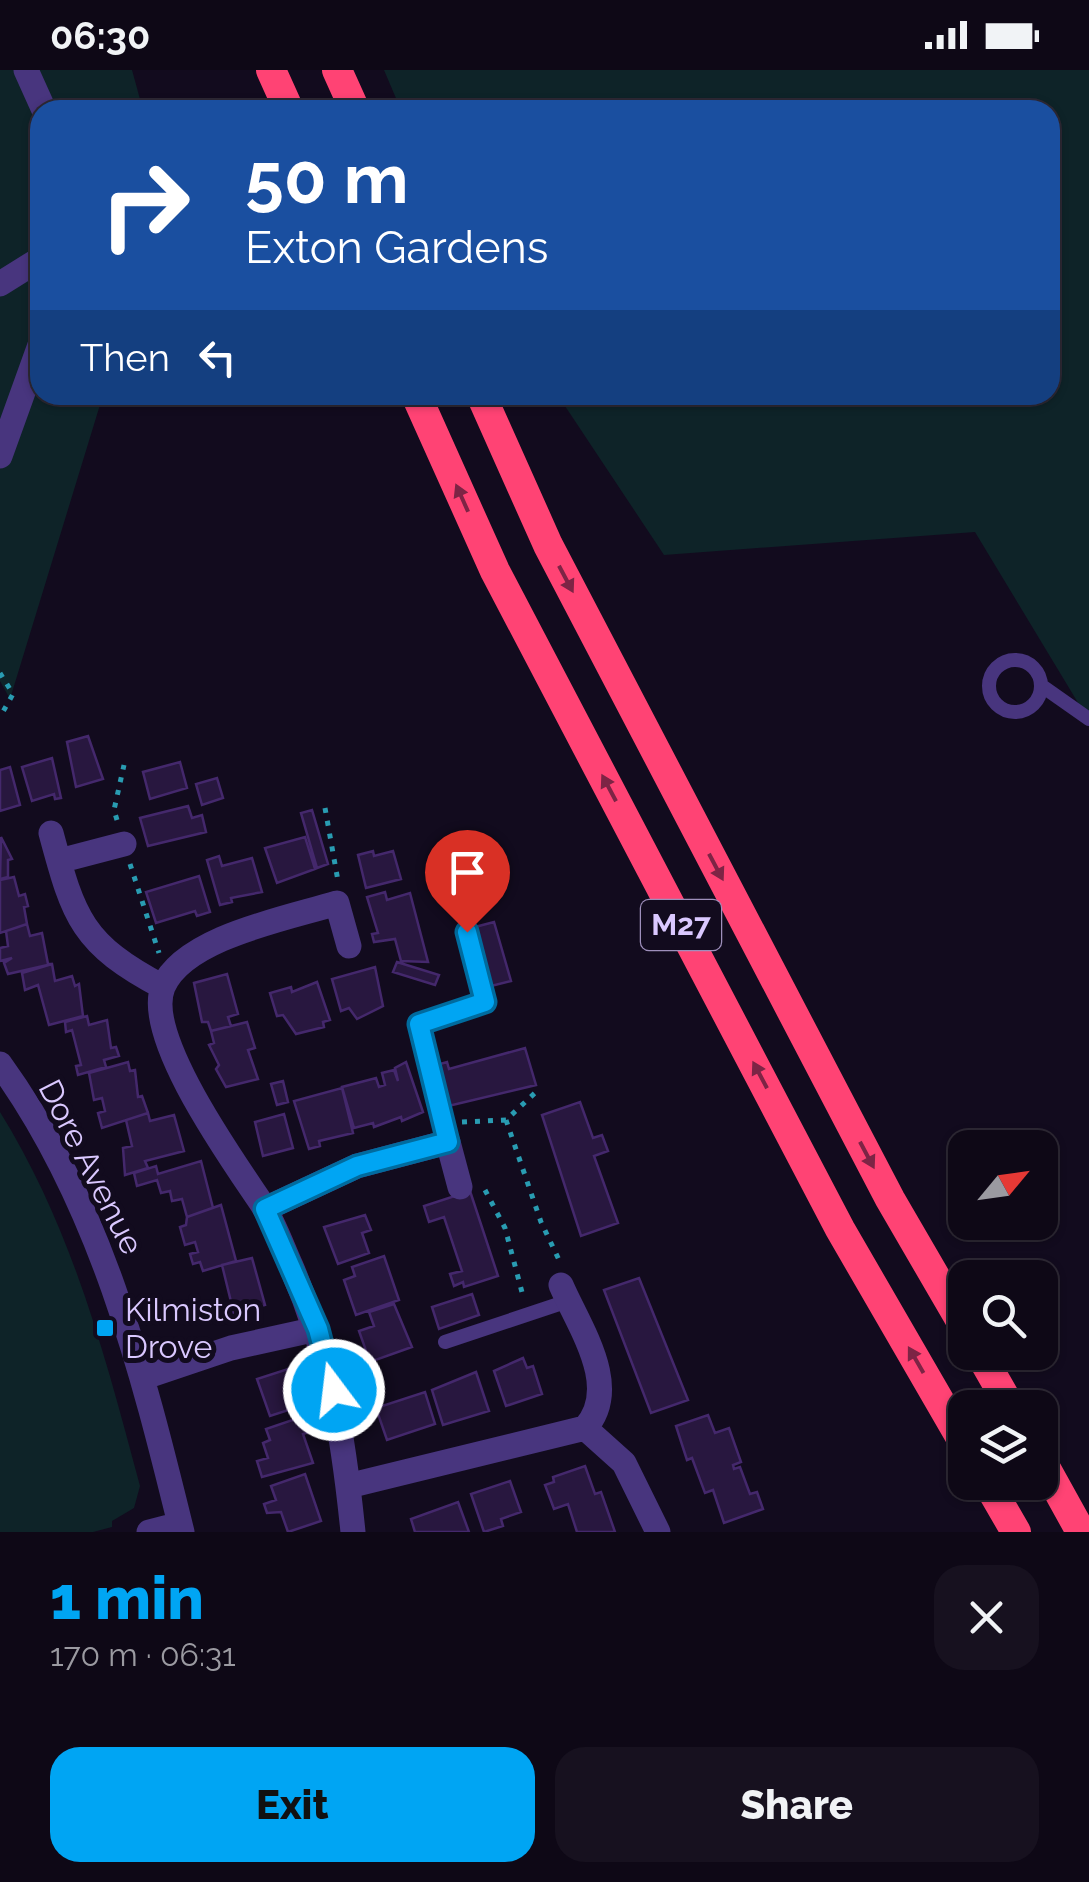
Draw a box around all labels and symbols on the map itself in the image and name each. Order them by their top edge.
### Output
one-way arrow [454,483,470,513]
one-way arrow [557,564,574,593]
one-way arrow [600,773,617,802]
pin [425,830,510,933]
one-way arrow [708,853,725,882]
road number: M27 [641,900,721,950]
one-way arrow [752,1061,769,1090]
street label: Dore Avenue [32,1073,151,1260]
north arrow [948,1130,1058,1240]
one-way arrow [858,1141,875,1170]
place label: Kilmiston Drove [125,1291,261,1365]
marker: Kilmiston Drove [94,1317,116,1339]
position arrow [282,1338,386,1442]
one-way arrow [908,1346,925,1374]

